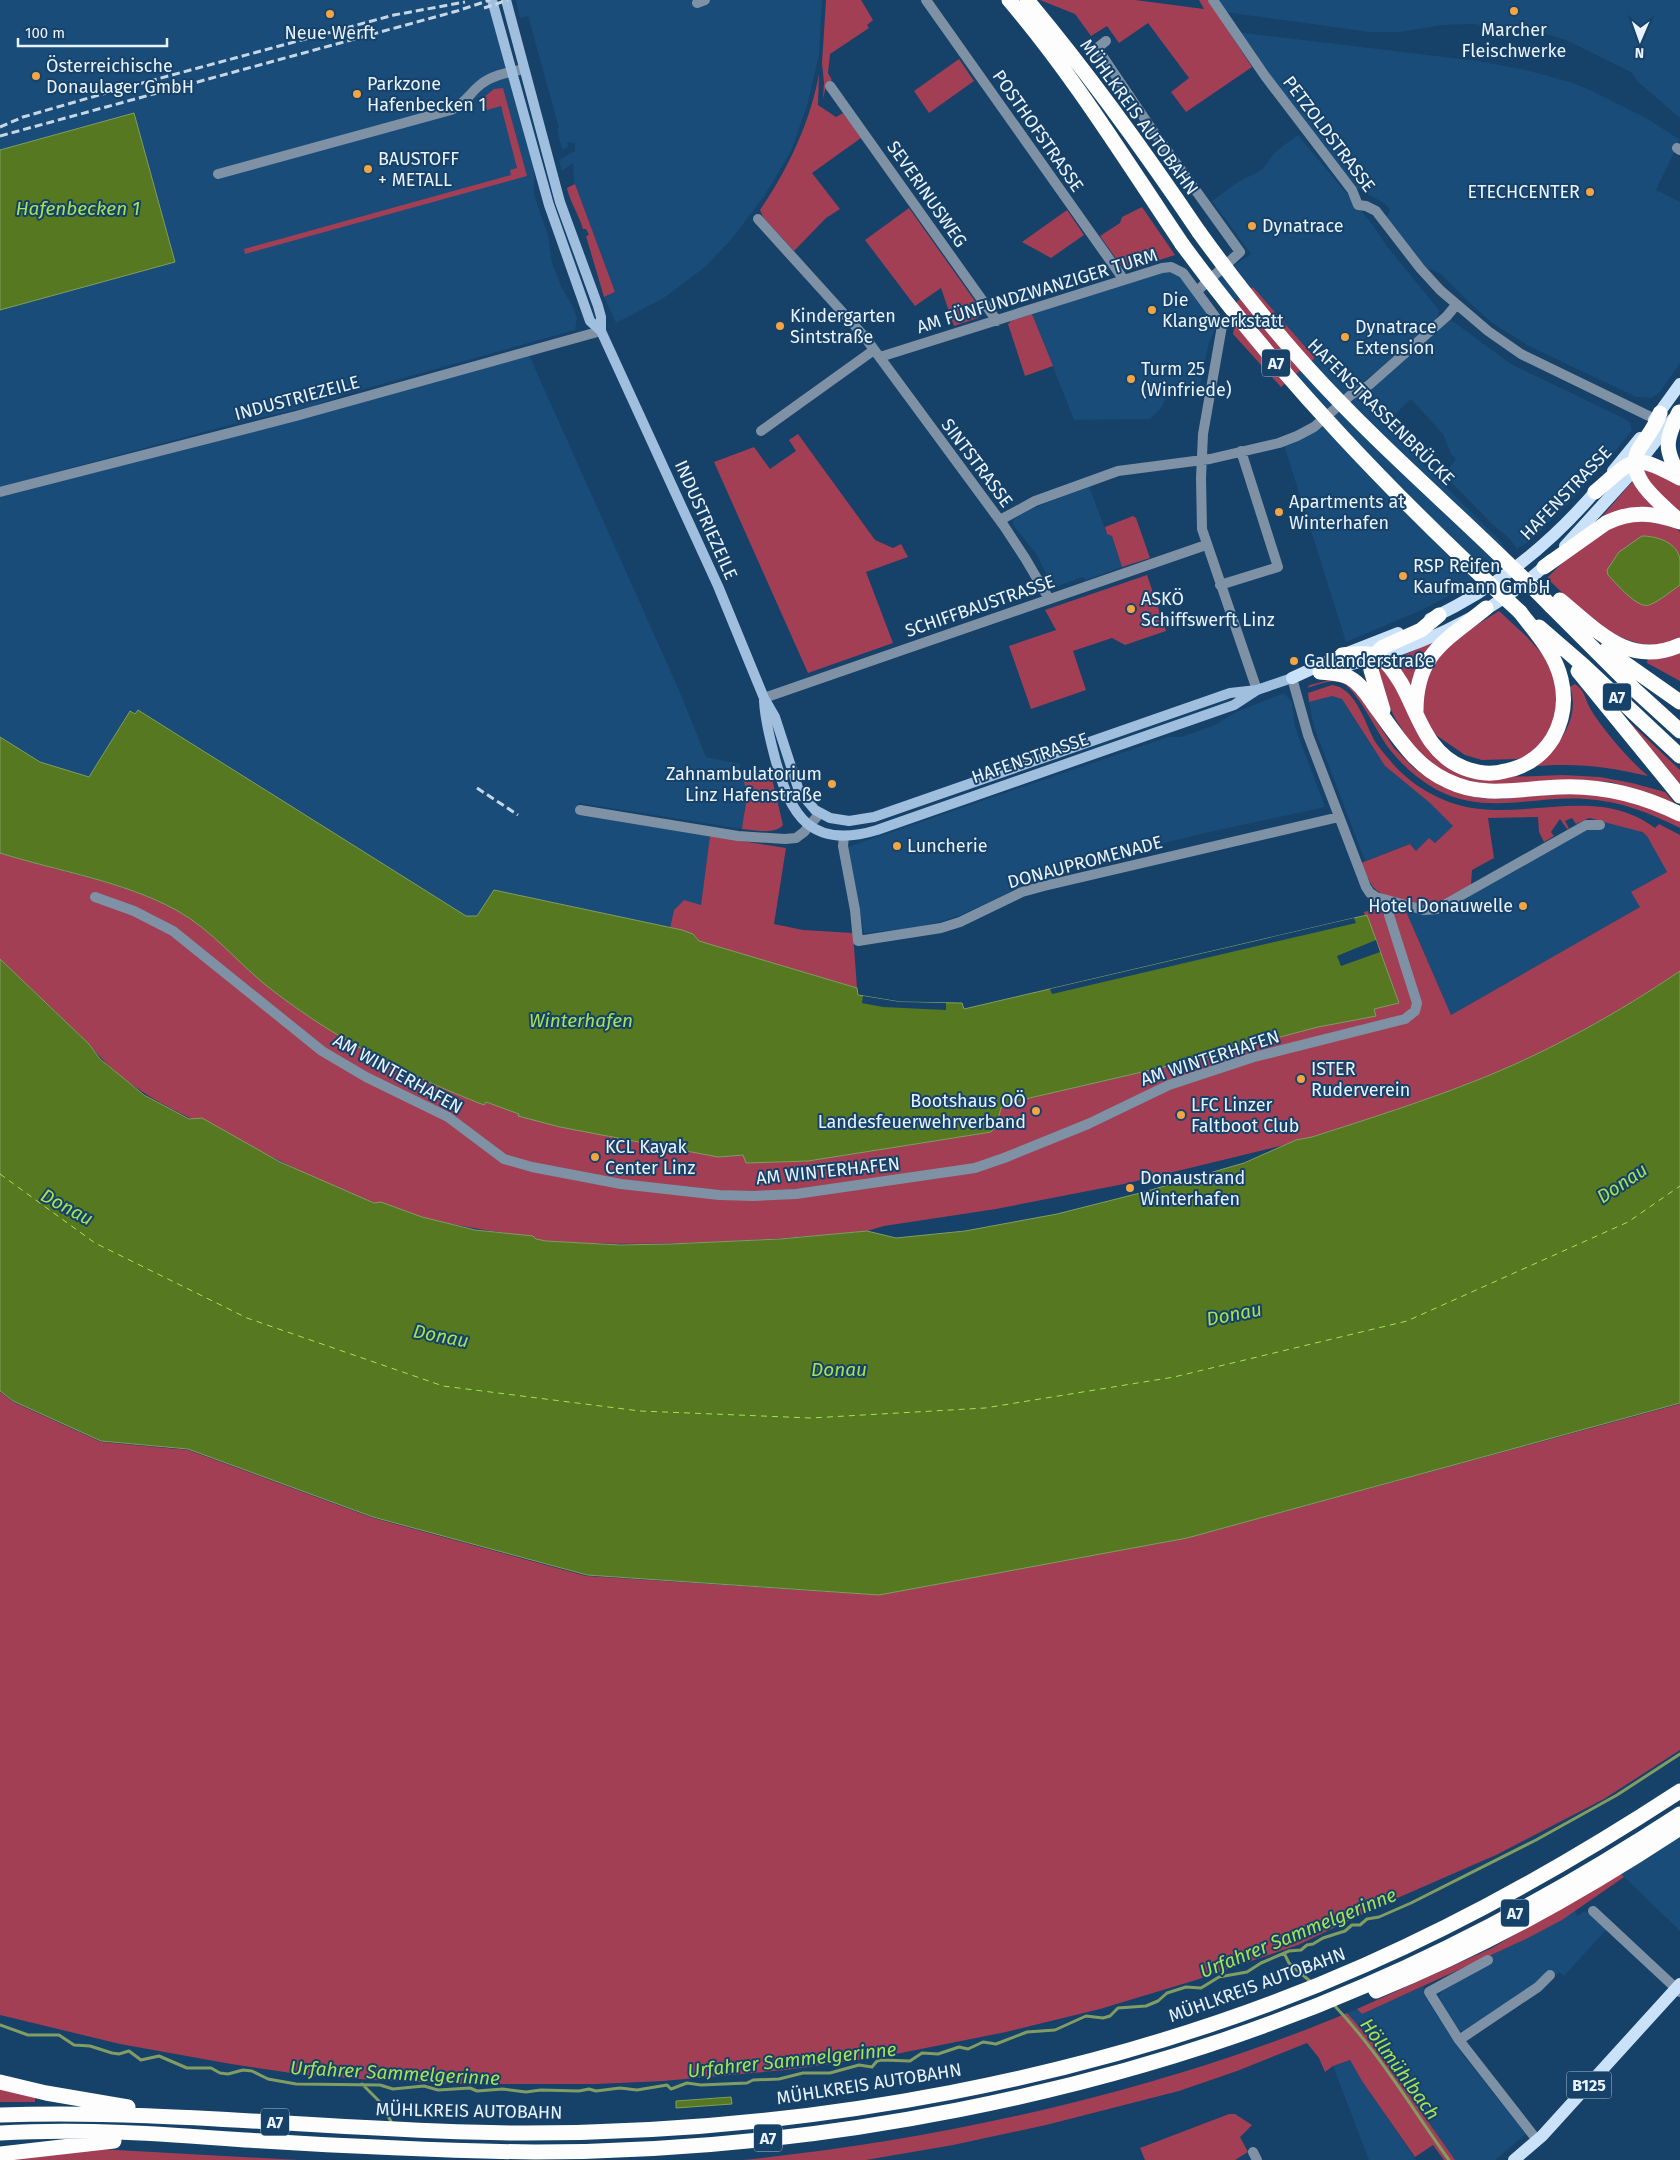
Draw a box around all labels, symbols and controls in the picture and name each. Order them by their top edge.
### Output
marker: Marcher Fleischwerke [1508,5,1520,17]
marker: Neue Werft [324,8,336,20]
scale bar [18,15,166,47]
north arrow [1615,15,1665,65]
place label: Marcher Fleischwerke [1462,19,1566,62]
place label: Neue Werft [284,22,376,44]
text: 100 m [25,24,65,42]
street label: MÜHLKREIS AUTOBAHN [1075,35,1203,199]
text: N [1635,44,1645,61]
place label: Österreichische Donaulager GmbH [46,55,194,98]
street label: POSTHOFSTRASSE [988,66,1088,196]
marker: Österreichische Donaulager GmbH [30,70,42,82]
street label: PETZOLDSTRASSE [1278,71,1380,197]
place label: Parkzone Hafenbecken 1 [367,73,486,116]
marker: Parkzone Hafenbecken 1 [351,88,363,100]
street label: SEVERINUSWEG [882,137,972,251]
place label: BAUSTOFF + METALL [378,148,459,191]
marker: BAUSTOFF + METALL [362,163,374,175]
place label: ETECHCENTER [1468,181,1580,203]
marker: ETECHCENTER [1584,186,1596,198]
water label: Hafenbecken 1 [16,197,140,220]
place label: Dynatrace [1262,215,1343,237]
marker: Dynatrace [1246,220,1258,232]
street label: AM FÜNFUNDZWANZIGER TURM [914,244,1160,338]
place label: Die Klangwerkstatt [1162,289,1284,332]
marker: Die Klangwerkstatt [1146,304,1158,316]
place label: Kindergarten Sintstraße [790,305,896,348]
place label: Dynatrace Extension [1355,316,1436,359]
marker: Kindergarten Sintstraße [774,320,786,332]
marker: Dynatrace Extension [1339,331,1351,343]
street label: HAFENSTRASSENBRÜCKE [1303,334,1459,490]
road number: A7 [1262,349,1290,376]
place label: Turm 25 (Winfriede) [1141,358,1232,401]
street label: INDUSTRIEZEILE [232,371,362,425]
marker: Turm 25 (Winfriede) [1125,373,1137,385]
street label: SINTSTRASSE [937,414,1017,512]
street label: HAFENSTRASSE [1516,441,1616,545]
street label: INDUSTRIEZEILE [670,457,742,583]
place label: Apartments at Winterhafen [1289,491,1405,534]
marker: Apartments at Winterhafen [1273,506,1285,518]
place label: RSP Reifen Kaufmann GmbH [1413,555,1551,598]
street label: SCHIFFBAUSTRASSE [902,570,1058,642]
marker: RSP Reifen Kaufmann GmbH [1397,570,1409,582]
place label: ASKÖ Schiffswerft Linz [1141,588,1275,631]
marker: ASKÖ Schiffswerft Linz [1125,603,1137,615]
place label: Gallanderstraße [1304,650,1435,672]
marker: Gallanderstraße [1288,655,1300,667]
road number: A7 [1603,684,1631,710]
street label: HAFENSTRASSE [969,728,1091,788]
place label: Zahnambulatorium Linz Hafenstraße [666,763,822,806]
marker: Zahnambulatorium Linz Hafenstraße [826,778,838,790]
street label: DONAUPROMENADE [1005,831,1165,893]
place label: Luncherie [907,835,988,857]
marker: Luncherie [891,840,903,852]
place label: Hotel Donauwelle [1368,895,1513,917]
marker: Hotel Donauwelle [1517,900,1529,912]
water label: Winterhafen [529,1009,633,1032]
street label: AM WINTERHAFEN [1138,1025,1282,1091]
street label: AM WINTERHAFEN [329,1029,467,1119]
place label: ISTER Ruderverein [1311,1058,1410,1101]
marker: ISTER Ruderverein [1295,1073,1307,1085]
place label: Bootshaus OÖ Landesfeuerwehrverband [818,1090,1026,1133]
place label: LFC Linzer Faltboot Club [1191,1094,1299,1137]
marker: Bootshaus OÖ Landesfeuerwehrverband [1030,1105,1042,1117]
marker: LFC Linzer Faltboot Club [1175,1109,1187,1121]
place label: KCL Kayak Center Linz [605,1136,695,1179]
marker: KCL Kayak Center Linz [589,1151,601,1163]
street label: AM WINTERHAFEN [755,1152,901,1190]
water label: Donau [1592,1158,1652,1208]
place label: Donaustrand Winterhafen [1140,1167,1245,1210]
marker: Donaustrand Winterhafen [1124,1182,1136,1194]
water label: Donau [37,1184,97,1230]
water label: Donau [1204,1297,1264,1331]
water label: Donau [411,1319,471,1353]
water label: Donau [811,1358,867,1381]
water label: Urfahrer Sammelgerinne [1196,1883,1400,1983]
road number: A7 [1501,1900,1529,1926]
street label: MÜHLKREIS AUTOBAHN [1165,1943,1349,2027]
water label: Höllmühlbach [1355,2014,1445,2124]
water label: Urfahrer Sammelgerinne [686,2038,898,2082]
water label: Urfahrer Sammelgerinne [290,2056,501,2090]
street label: MÜHLKREIS AUTOBAHN [775,2059,963,2109]
road number: B125 [1566,2072,1612,2098]
street label: MÜHLKREIS AUTOBAHN [375,2098,563,2124]
road number: A7 [261,2108,289,2136]
road number: A7 [754,2124,782,2152]

